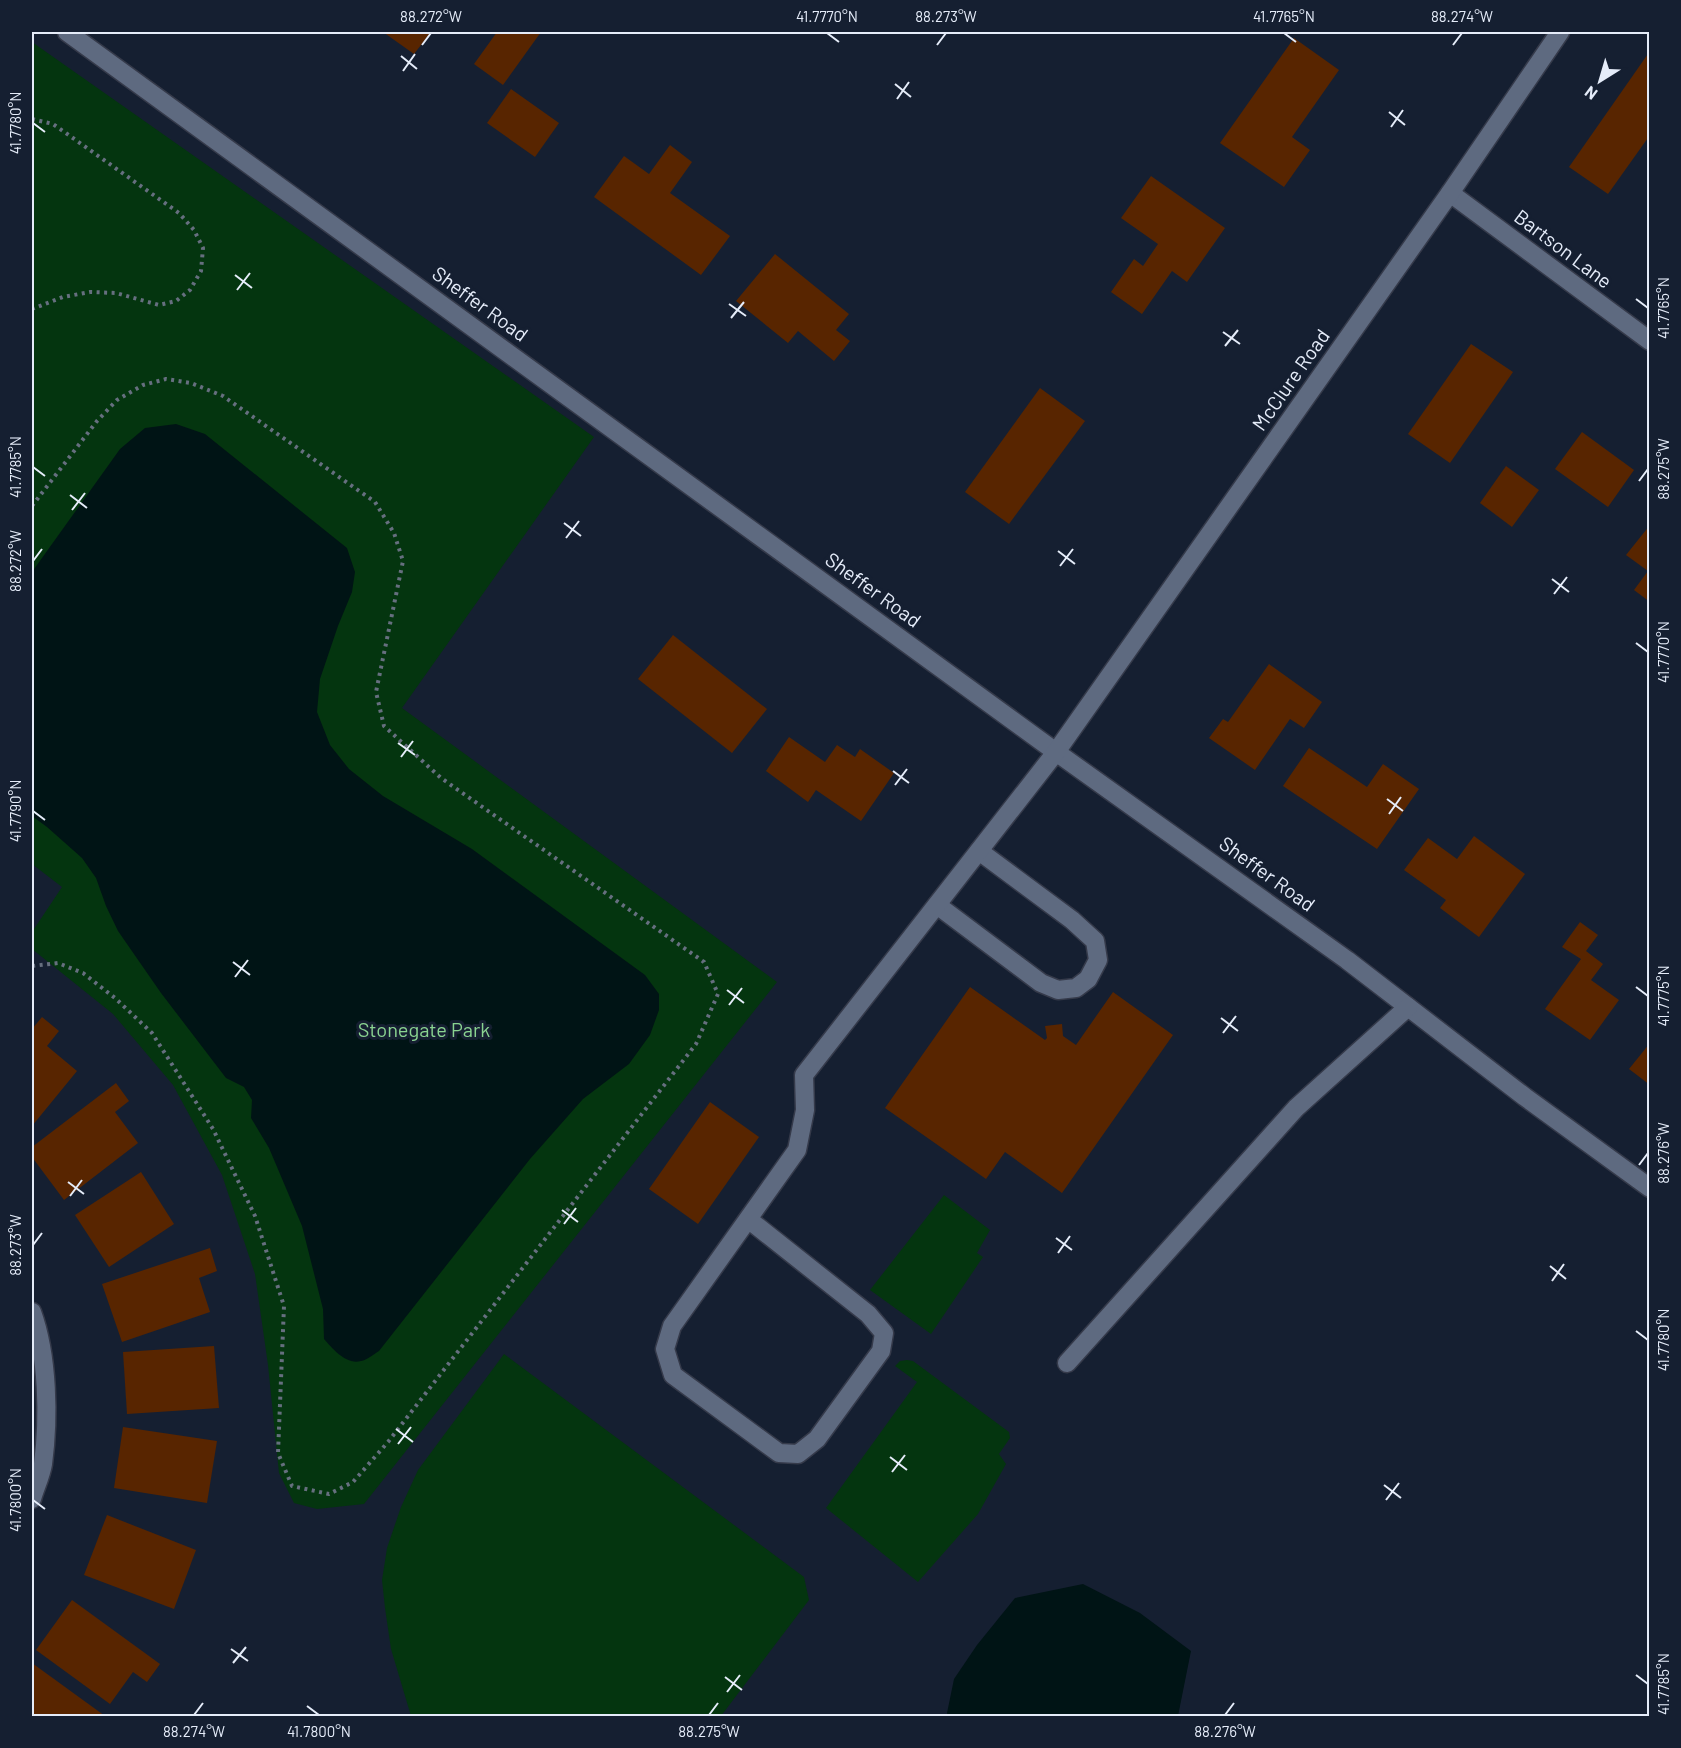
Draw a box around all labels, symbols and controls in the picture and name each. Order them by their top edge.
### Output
text: 88.272°W [400,7,462,25]
text: 41.7770°N [796,7,858,25]
text: 88.273°W [915,7,977,25]
text: 41.7765°N [1253,7,1315,25]
text: 88.274°W [1431,7,1493,25]
north arrow [1570,51,1630,111]
text: N [1581,83,1601,104]
text: 41.7780°N [6,92,24,154]
street label: Bartson Lane [1510,204,1617,293]
street label: Sheffer Road [428,260,533,346]
text: 41.7765°N [1654,277,1672,339]
street label: McClure Road [1246,324,1334,435]
text: 41.7785°N [6,436,24,498]
text: 88.275°W [1654,438,1672,500]
text: 88.272°W [6,530,24,592]
street label: Sheffer Road [821,546,926,632]
text: 41.7770°N [1654,621,1672,683]
text: 41.7790°N [6,780,24,842]
street label: Sheffer Road [1215,830,1320,916]
text: 41.7775°N [1654,965,1672,1027]
park label: Stonegate Park [358,1017,490,1041]
text: 88.276°W [1654,1122,1672,1184]
text: 88.273°W [6,1214,24,1276]
text: 41.7780°N [1654,1309,1672,1371]
text: 41.7800°N [6,1468,24,1532]
text: 41.7785°N [1654,1653,1672,1715]
text: 88.274°W [163,1722,225,1740]
text: 41.7800°N [287,1722,351,1740]
text: 88.275°W [678,1722,740,1740]
text: 88.276°W [1194,1722,1256,1740]

